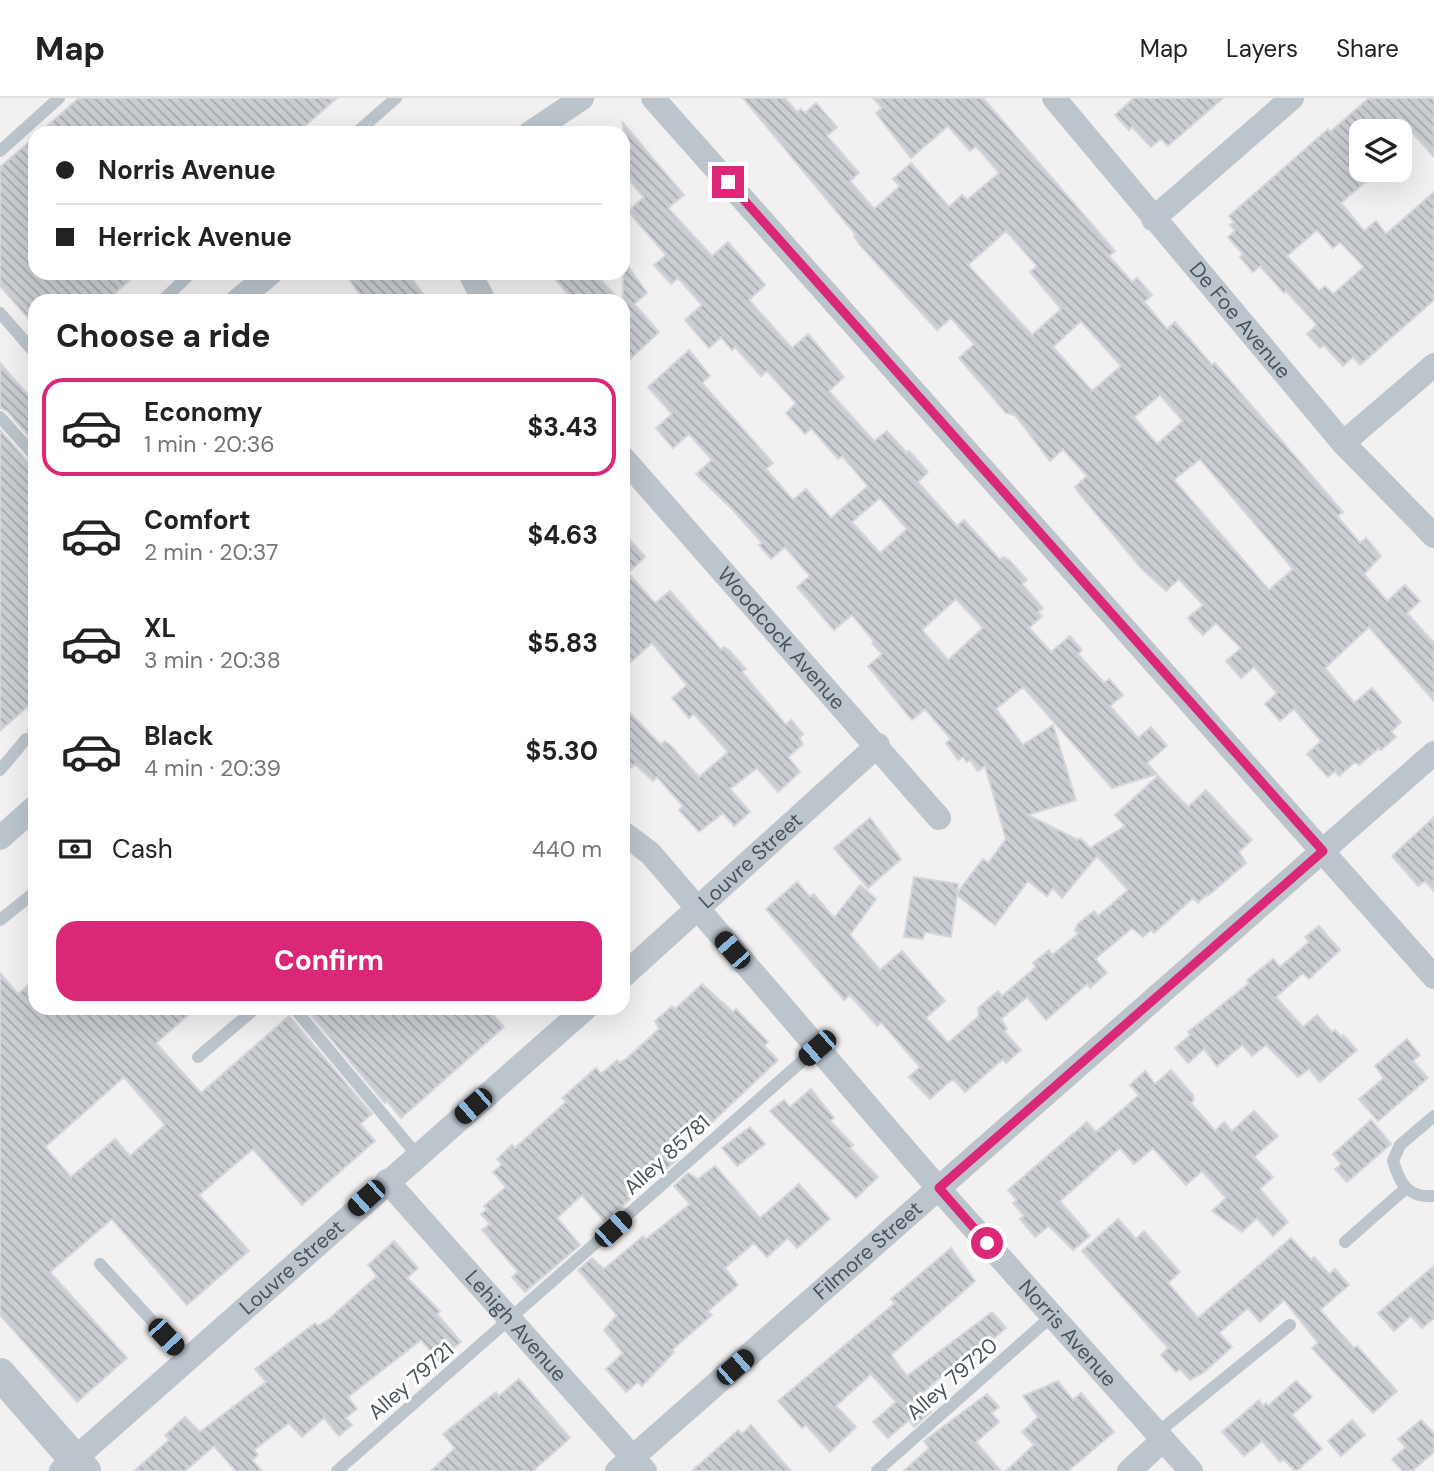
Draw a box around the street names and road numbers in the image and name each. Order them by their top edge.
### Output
street label: De Foe Avenue [1183,256,1297,385]
street label: Woodcock Avenue [711,561,852,716]
street label: Louvre Street [693,806,808,915]
street label: Alley 85781 [618,1109,716,1201]
street label: Filmore Street [807,1195,928,1306]
street label: Louvre Street [234,1214,350,1321]
street label: Lehigh Avenue [459,1264,573,1388]
street label: Norris Avenue [1012,1273,1123,1393]
street label: Alley 79720 [900,1332,1004,1426]
street label: Alley 79721 [362,1336,460,1426]

